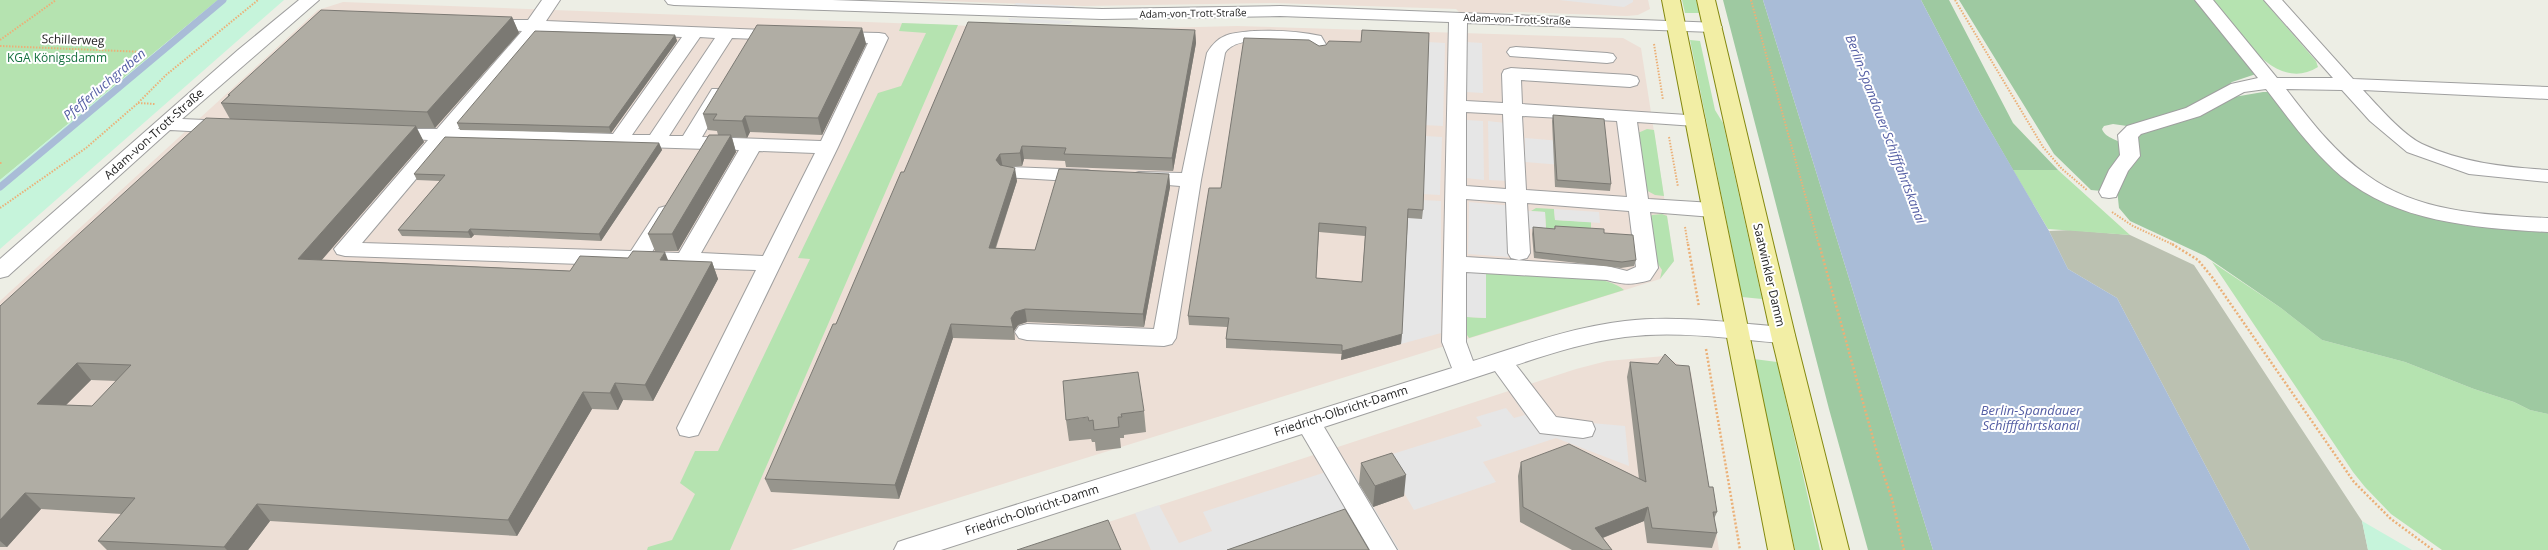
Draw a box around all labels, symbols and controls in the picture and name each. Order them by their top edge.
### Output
street label: Adam-von-Trott-Straße [1139,5,1247,21]
street label: Adam-von-Trott-Straße [1463,10,1571,28]
street label: Schillerweg [41,30,105,49]
water label: Berlin-Spandauer Schifffahrtskanal [1842,32,1931,227]
water label: Pfefferluchgraben [59,44,149,124]
park label: KGA Königsdamm [7,49,107,66]
street label: Adam-von-Trott-Straße [100,84,207,183]
street label: Saatwinkler Damm [1749,222,1790,328]
street label: Friedrich-Olbricht-Damm [1272,381,1410,440]
water label: Berlin-Spandauer Schifffahrtskanal [1981,401,2082,434]
street label: Friedrich-Olbricht-Damm [963,480,1101,539]

